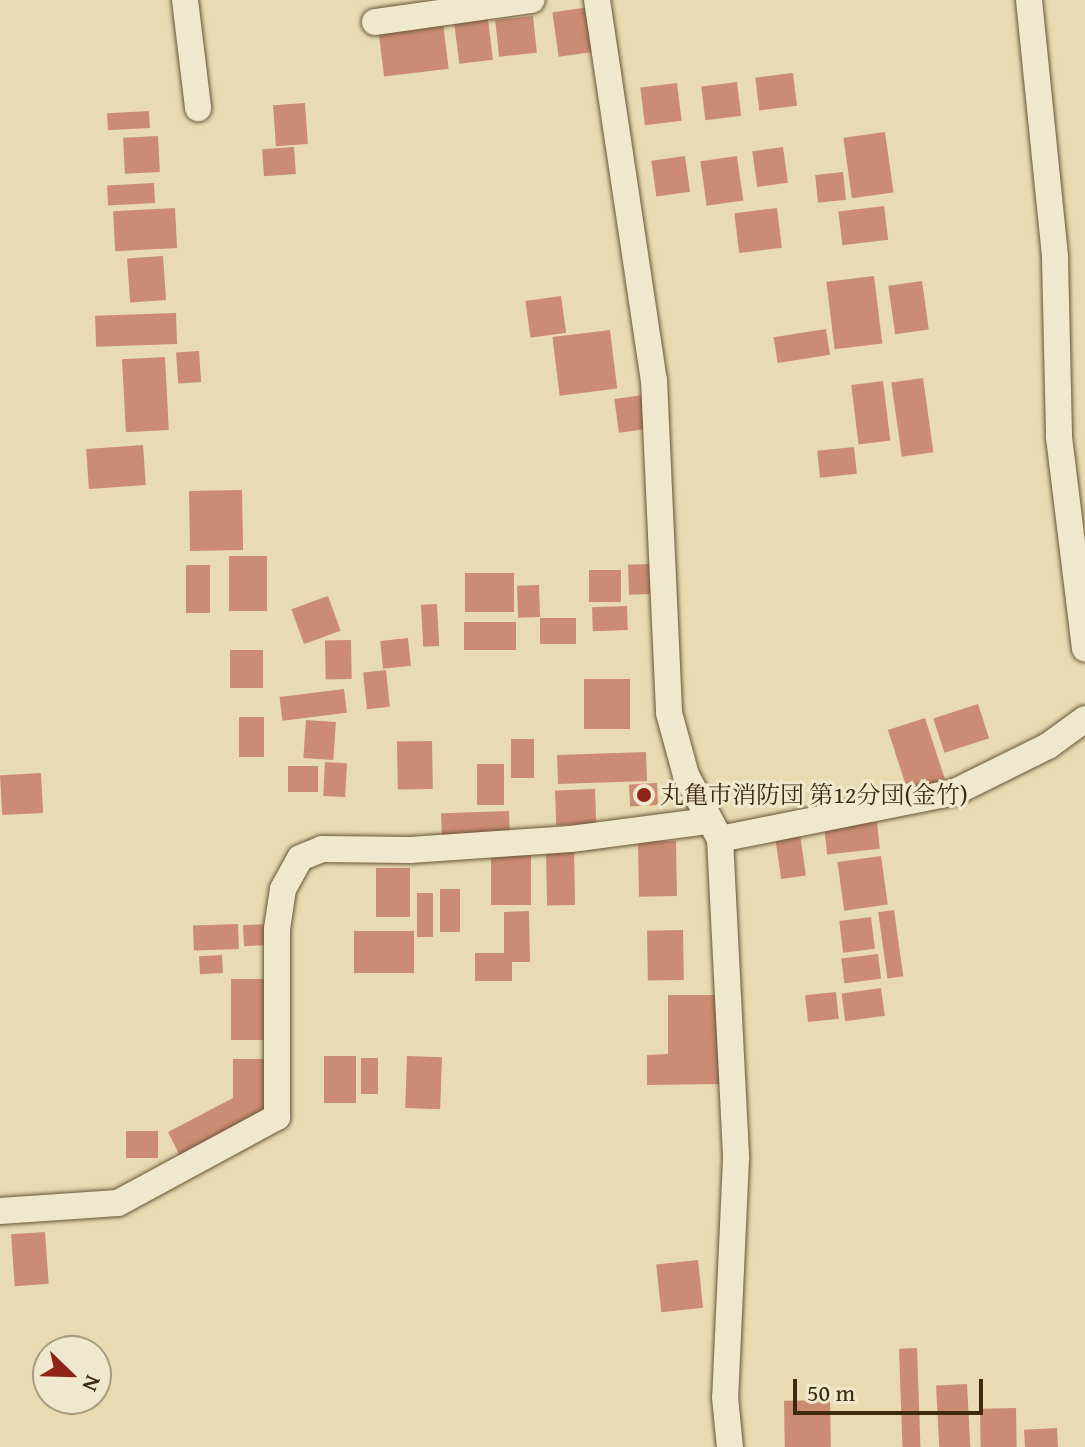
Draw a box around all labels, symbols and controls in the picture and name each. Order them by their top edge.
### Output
place label: 丸亀市消防団 第12分団(金竹) [660,781,968,809]
marker: 丸亀市消防団 第12分団(金竹) [635,786,653,804]
north arrow [32,1335,112,1415]
scale bar [797,1363,987,1413]
text: N [75,1371,110,1397]
text: 50 m [807,1375,855,1410]

